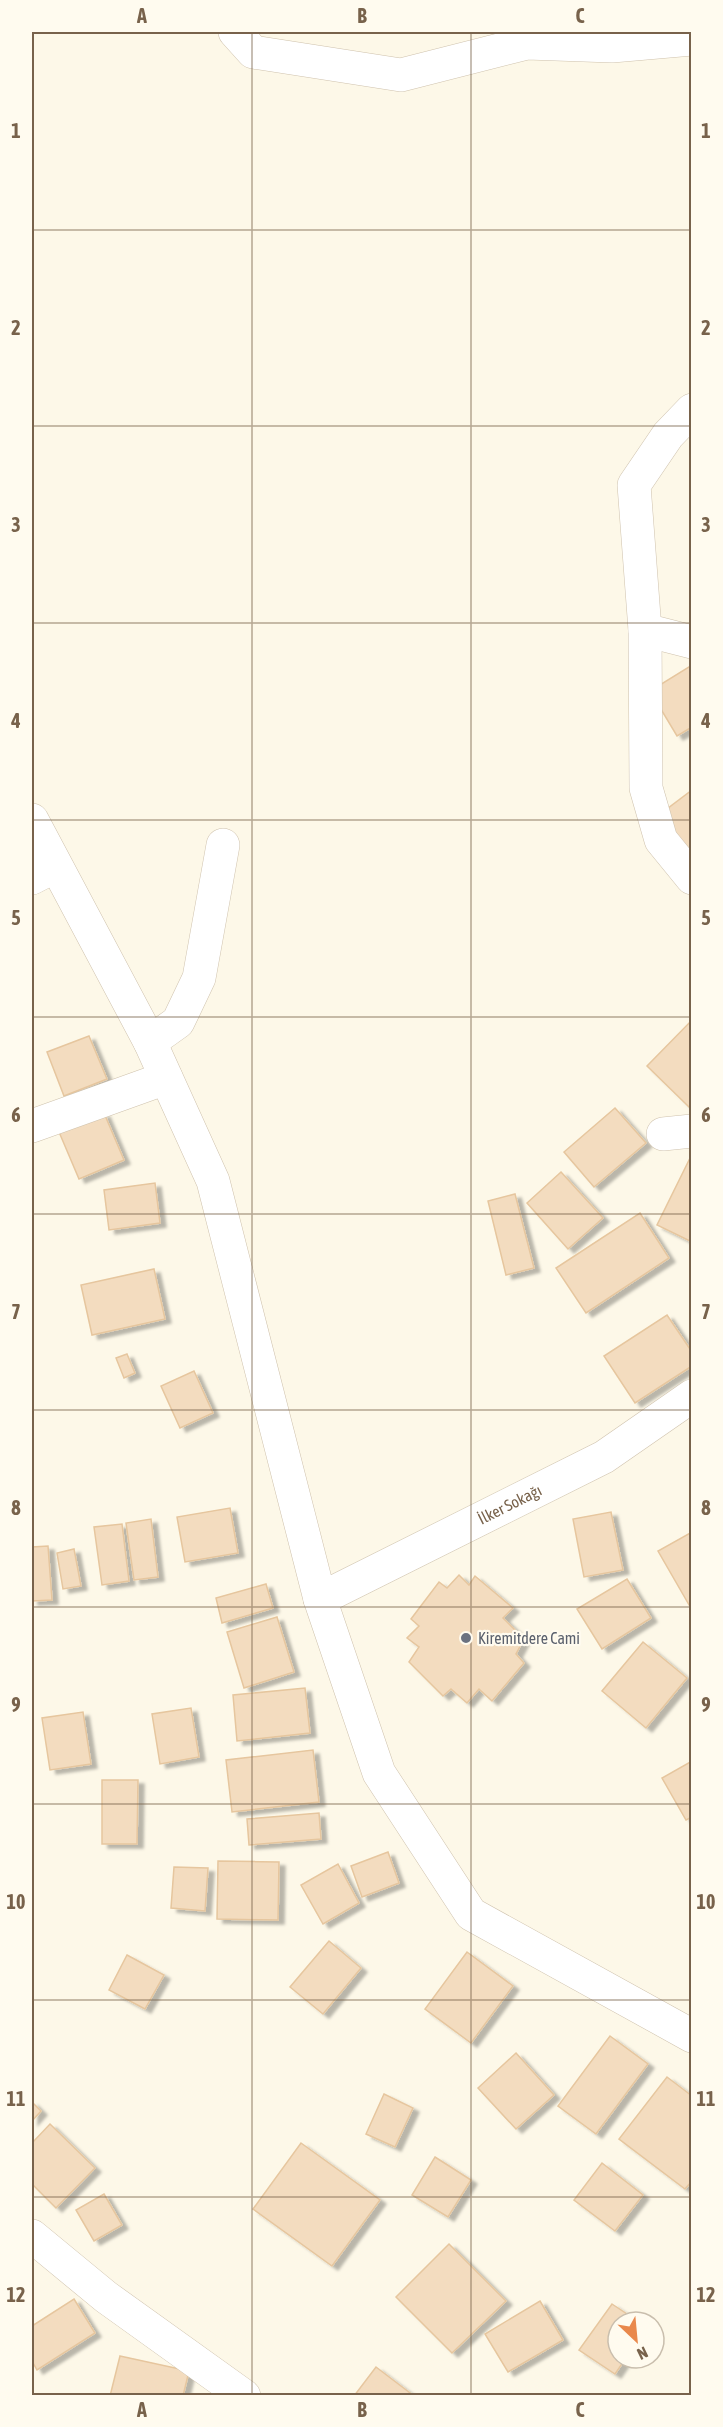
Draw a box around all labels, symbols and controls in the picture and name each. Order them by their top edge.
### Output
text: A [136,4,147,27]
text: B [357,4,367,27]
text: C [576,4,585,27]
text: 1 [11,119,21,142]
text: 1 [701,119,711,142]
text: 2 [11,316,21,339]
text: 2 [701,316,711,339]
text: 3 [11,513,21,536]
text: 3 [701,513,711,536]
text: 4 [10,709,21,732]
text: 4 [700,709,711,732]
text: 5 [11,906,21,929]
text: 5 [701,906,711,929]
text: 6 [11,1103,21,1126]
text: 6 [701,1103,711,1126]
text: 7 [11,1300,21,1323]
text: 7 [701,1300,711,1323]
street label: İlker Sokağı [475,1481,544,1528]
text: 8 [11,1496,21,1519]
text: 8 [701,1496,711,1519]
place label: Kiremitdere Cami [478,1629,580,1647]
marker: Kiremitdere Cami [459,1631,473,1645]
text: 9 [11,1693,21,1716]
text: 9 [701,1693,711,1716]
text: 10 [7,1890,25,1913]
text: 10 [697,1890,715,1913]
text: 11 [7,2087,25,2110]
text: 11 [697,2087,715,2110]
text: 12 [7,2283,25,2306]
text: 12 [697,2283,715,2306]
north arrow [606,2310,666,2370]
text: N [634,2343,651,2364]
text: A [136,2398,147,2421]
text: B [357,2398,367,2421]
text: C [576,2398,585,2421]

